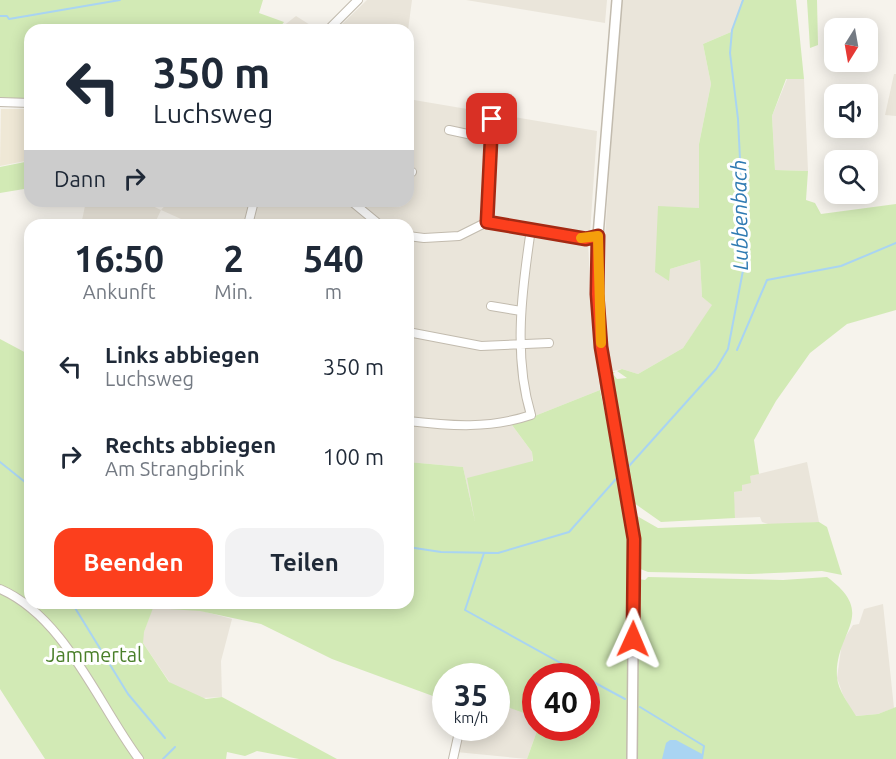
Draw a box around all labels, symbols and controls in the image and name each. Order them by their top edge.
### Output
north arrow [824,18,878,72]
map controls [824,18,878,204]
icon: left [54,48,132,126]
text: 350 m [153,49,270,96]
button: sound [824,84,878,138]
pin [466,93,517,144]
text: Luchsweg [153,98,273,128]
icon: arrive [475,102,508,135]
button: search [824,150,878,204]
water label: Lubbenbach [726,160,752,271]
icon: right [118,162,151,195]
text: Dann [54,166,106,191]
text: 16:50 [74,238,164,279]
text: 2 [223,238,244,279]
text: 540 [303,238,364,279]
text: Ankunft [83,280,156,303]
text: Min. [214,280,253,303]
text: m [325,280,342,303]
text: Links abbiegen [105,342,260,367]
icon: left [54,350,87,383]
text: 350 m [323,354,384,379]
text: Luchsweg [105,367,194,390]
text: Rechts abbiegen [105,432,276,457]
icon: right [54,440,87,473]
text: 100 m [323,444,384,469]
text: Am Strangbrink [105,457,245,480]
button: Beenden [54,528,213,597]
button: Teilen [225,528,384,597]
position arrow [601,607,665,671]
park label: Jammertal [46,643,142,666]
speed limit sign: 40 [522,663,600,741]
text: 35 [454,678,488,712]
text: km/h [454,709,488,726]

